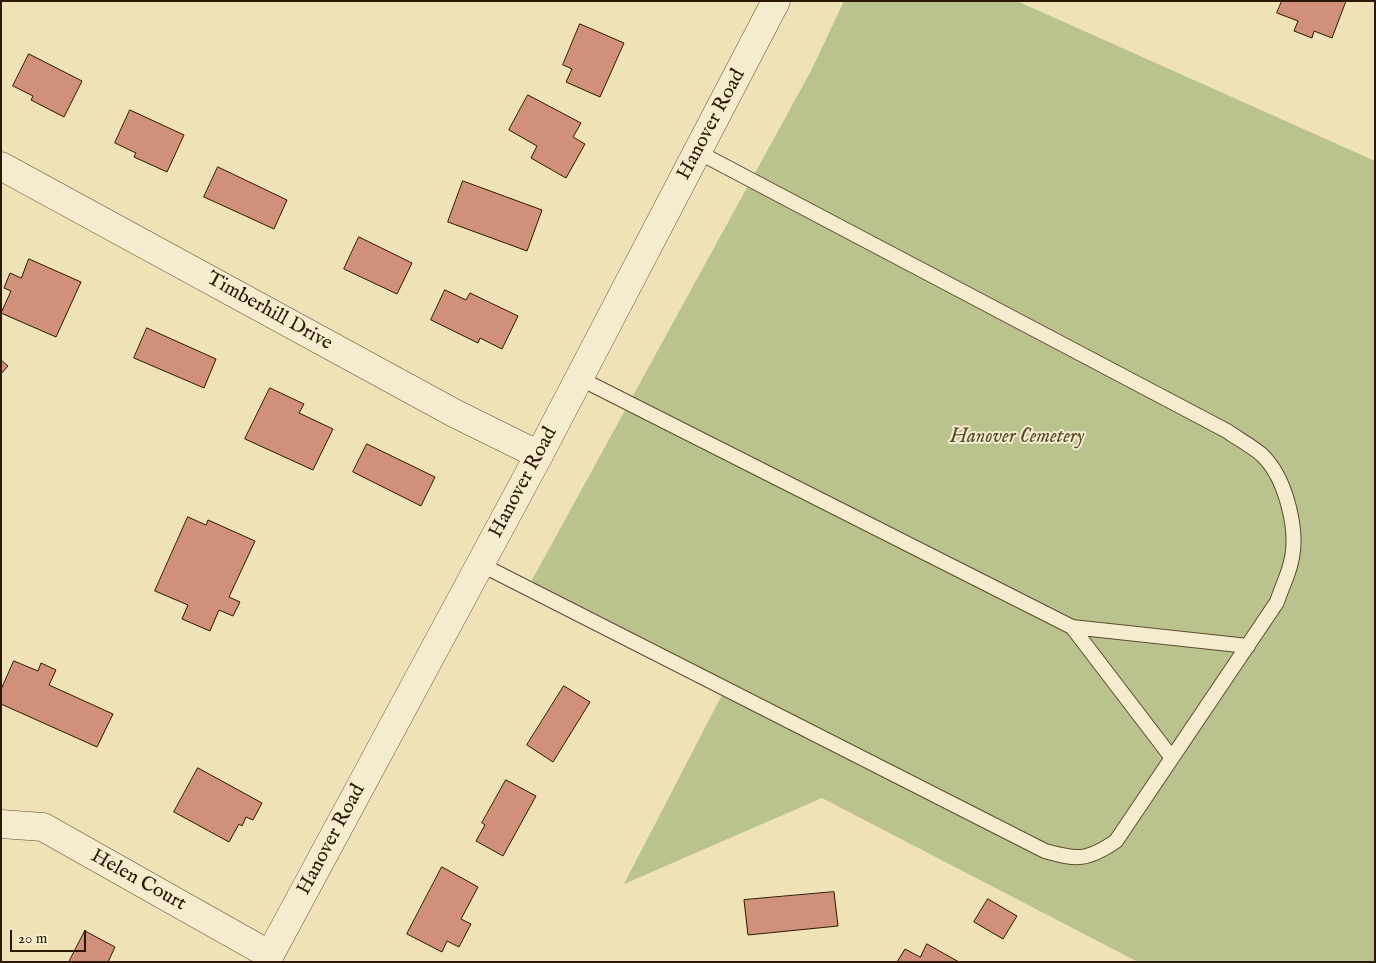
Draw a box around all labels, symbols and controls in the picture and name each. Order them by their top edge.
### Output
street label: Hanover Road [673,66,751,184]
street label: Timberhill Drive [202,267,336,357]
street label: Hanover Road [485,424,563,542]
park label: Hanover Cemetery [950,426,1084,450]
street label: Hanover Road [293,781,371,899]
street label: Helen Court [86,845,190,917]
scale bar [12,920,89,952]
text: 20 m [18,929,47,948]

